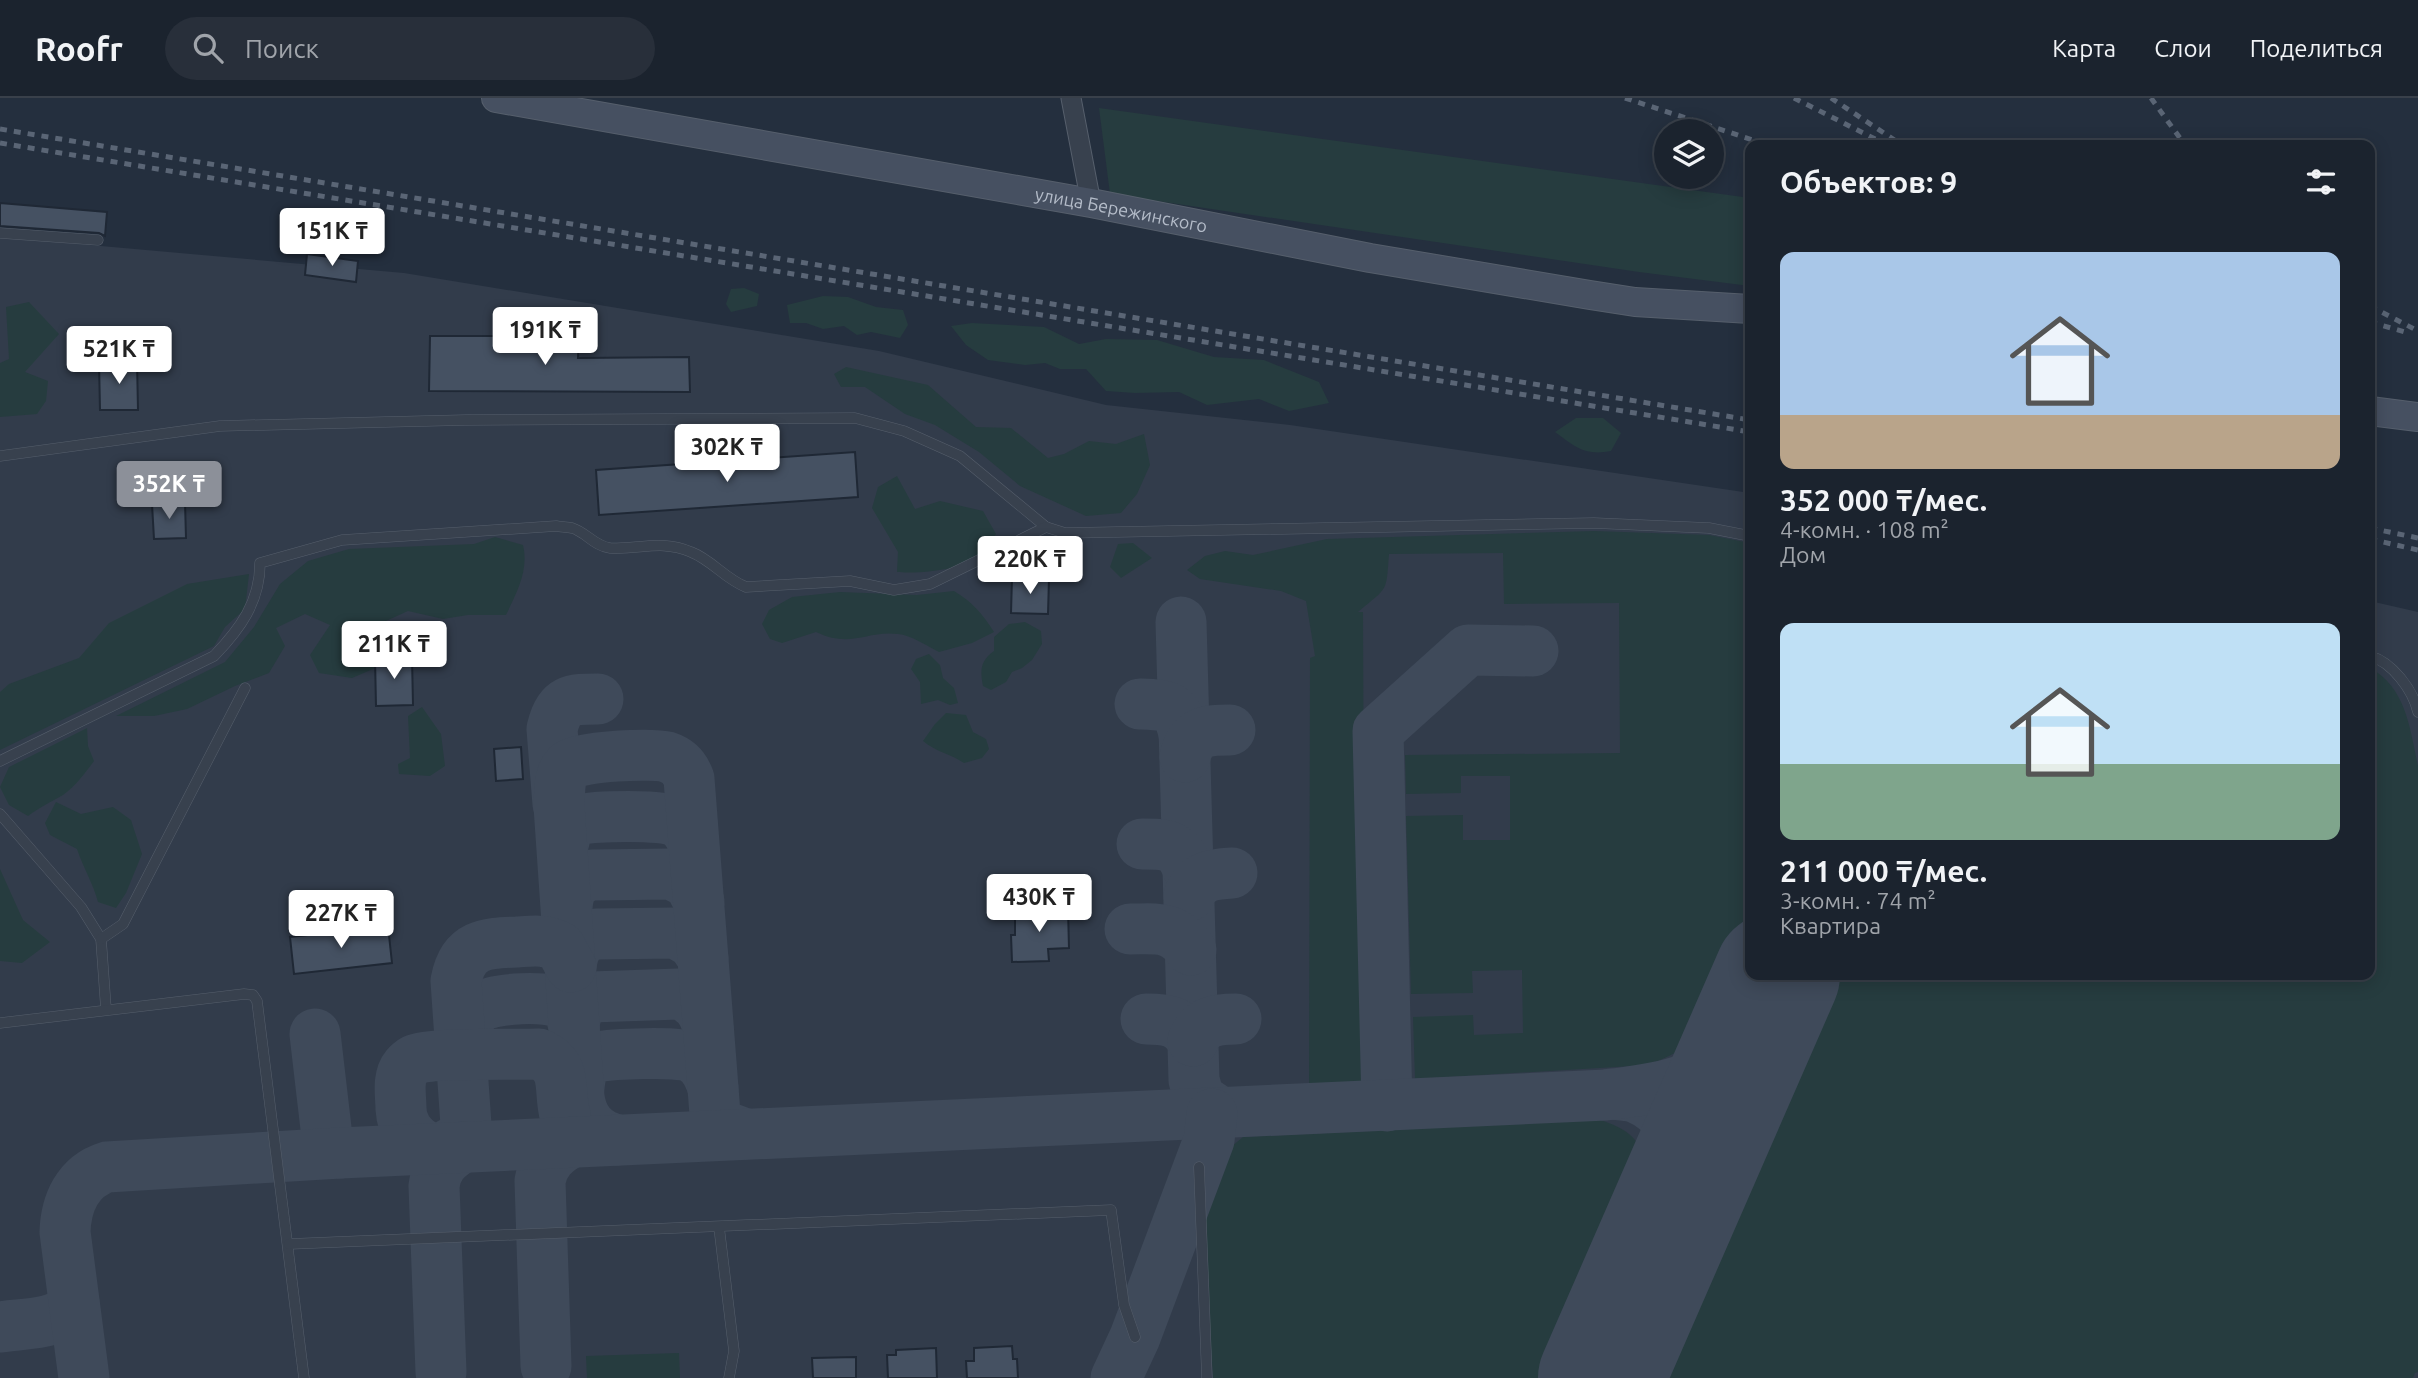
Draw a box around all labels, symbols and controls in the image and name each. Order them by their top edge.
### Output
search box [165,17,655,80]
icon: search [189,29,227,67]
text: Roofr [35,30,123,67]
text: Поиск [245,34,319,63]
text: Карта [2052,35,2116,62]
text: Слои [2154,35,2212,62]
text: Поделиться [2250,35,2383,62]
map controls [1654,119,1724,189]
button: layers [1654,119,1724,189]
icon: filters [2302,163,2340,201]
text: Объектов: 9 [1780,165,1957,199]
street label: улица Бережинского [1033,183,1209,236]
pin: 151K ₸ [275,208,389,268]
text: 151K ₸ [296,218,368,243]
icon: home [1997,298,2123,424]
pin: 191K ₸ [488,308,602,367]
text: 191K ₸ [509,317,581,342]
pin: 521K ₸ [62,327,176,386]
text: 521K ₸ [83,336,155,361]
pin: 302K ₸ [670,424,784,484]
text: 302K ₸ [691,434,763,459]
pin: 352K ₸ [112,462,226,521]
text: 352K ₸ [133,471,205,496]
text: 352 000 ₸/мес. [1780,483,1987,517]
text: 4-комн. · 108 m² [1780,517,1949,542]
pin: 220K ₸ [973,536,1087,596]
text: Дом [1780,542,1826,567]
text: 220K ₸ [994,546,1066,571]
pin: 211K ₸ [337,622,451,681]
text: 211K ₸ [358,631,430,656]
icon: home [1997,669,2123,795]
text: 211 000 ₸/мес. [1780,854,1987,888]
pin: 430K ₸ [982,874,1096,934]
text: 430K ₸ [1003,884,1075,909]
text: 3-комн. · 74 m² [1780,888,1936,913]
pin: 227K ₸ [284,890,398,950]
text: 227K ₸ [305,900,377,925]
text: Квартира [1780,913,1881,938]

